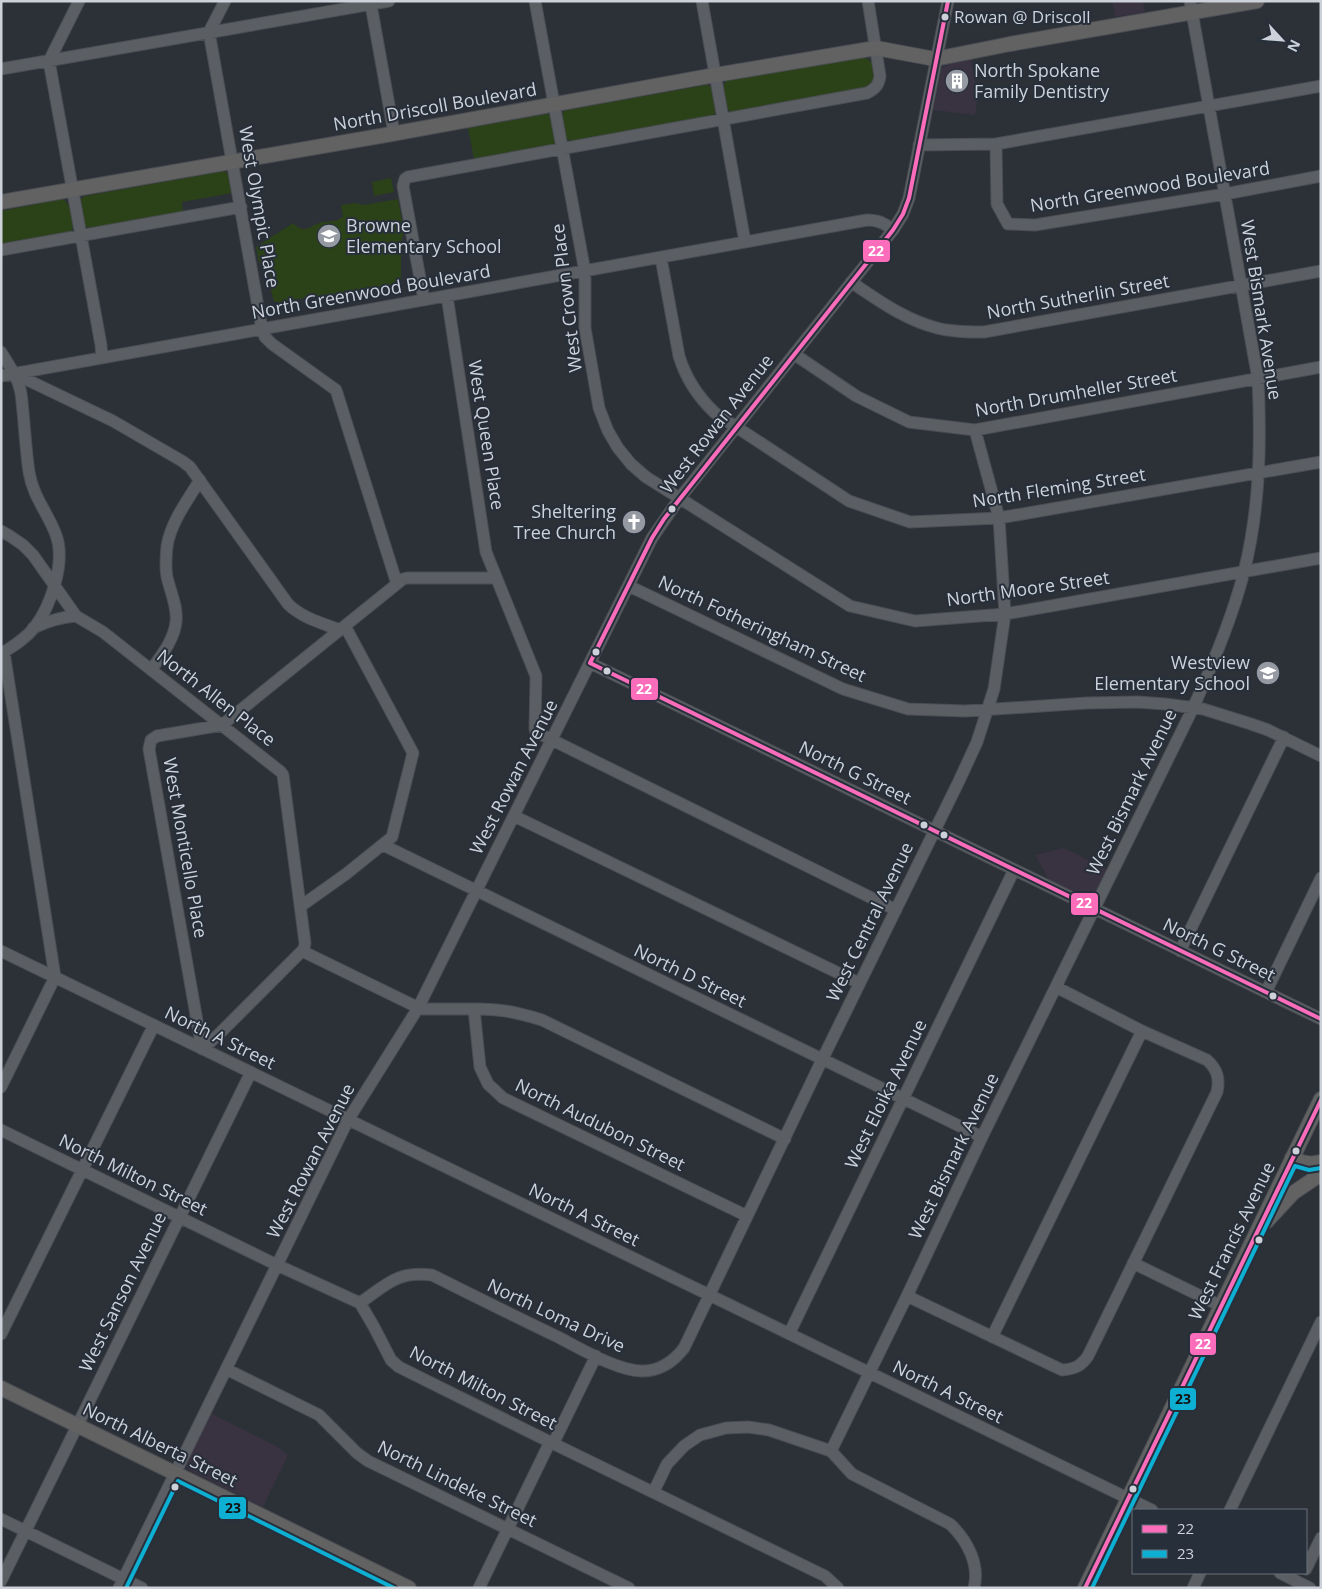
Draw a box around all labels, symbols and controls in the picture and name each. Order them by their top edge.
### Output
place label: Rowan @ Driscoll [954,5,1090,28]
marker: Rowan @ Driscoll [940,12,950,22]
north arrow [1257,15,1307,65]
text: N [1283,37,1305,55]
place label: North Spokane Family Dentistry [974,58,1110,103]
building icon: North Spokane Family Dentistry [944,68,970,94]
street label: North Driscoll Boulevard [331,76,538,136]
street label: West Olympic Place [234,124,286,289]
street label: North Greenwood Boulevard [1028,155,1271,217]
place label: Browne Elementary School [346,213,502,258]
street label: West Bismark Avenue [1236,218,1288,402]
street label: West Crown Place [545,222,587,374]
school or university icon: Browne Elementary School [316,223,342,249]
line badge: 22 [862,239,891,263]
text: 22 [868,241,884,260]
street label: North Greenwood Boulevard [249,258,492,324]
street label: North Sutherlin Street [985,268,1171,324]
street label: West Rowan Avenue [654,349,778,498]
street label: West Queen Place [463,358,511,512]
street label: North Drumheller Street [973,362,1179,422]
street label: North Fleming Street [971,461,1147,513]
place label: Sheltering Tree Church [513,499,616,544]
unlabelled marker [667,504,677,514]
church icon: Sheltering Tree Church [621,509,647,535]
street label: North Moore Street [945,565,1111,611]
street label: North Fotheringham Street [655,569,870,687]
street label: North Allen Place [152,643,281,751]
unlabelled marker [591,647,601,657]
place label: Westview Elementary School [1094,650,1250,695]
school or university icon: Westview Elementary School [1255,660,1281,686]
unlabelled marker [602,666,612,676]
line badge: 22 [630,677,659,701]
text: 22 [636,679,652,698]
street label: West Rowan Avenue [464,695,563,858]
street label: West Bismark Avenue [1080,705,1182,879]
street label: North G Street [795,735,915,810]
street label: West Monticello Place [158,756,214,940]
unlabelled marker [919,820,929,830]
unlabelled marker [939,830,949,840]
street label: West Central Avenue [820,838,918,1005]
line badge: 22 [1070,892,1099,916]
text: 22 [1076,893,1092,912]
street label: North G Street [1159,912,1279,987]
street label: North D Street [630,938,750,1013]
unlabelled marker [1268,991,1278,1001]
street label: North A Street [161,1000,280,1074]
street label: West Eloika Avenue [839,1015,932,1172]
street label: West Bismark Avenue [902,1069,1004,1243]
street label: North Audubon Street [512,1073,689,1176]
street label: West Rowan Avenue [261,1079,360,1242]
street label: North Milton Street [55,1128,212,1220]
unlabelled marker [1291,1146,1301,1156]
street label: West Francis Avenue [1182,1157,1280,1324]
street label: North A Street [525,1177,644,1251]
street label: West Sanson Avenue [73,1208,171,1376]
unlabelled marker [1254,1235,1264,1245]
street label: North Loma Drive [484,1273,629,1358]
line badge: 22 [1189,1332,1217,1356]
text: 22 [1195,1334,1211,1353]
street label: North Milton Street [406,1340,561,1435]
street label: North A Street [889,1354,1008,1428]
line badge: 23 [1169,1387,1197,1411]
text: 23 [1175,1389,1191,1408]
street label: North Alberta Street [79,1396,242,1492]
street label: North Lindeke Street [374,1434,541,1532]
unlabelled marker [170,1482,180,1492]
unlabelled marker [1128,1484,1138,1494]
line badge: 23 [218,1496,247,1520]
text: 23 [225,1498,241,1517]
legend [1132,1509,1307,1574]
text: 22 [1177,1518,1194,1538]
text: 23 [1177,1543,1194,1563]

